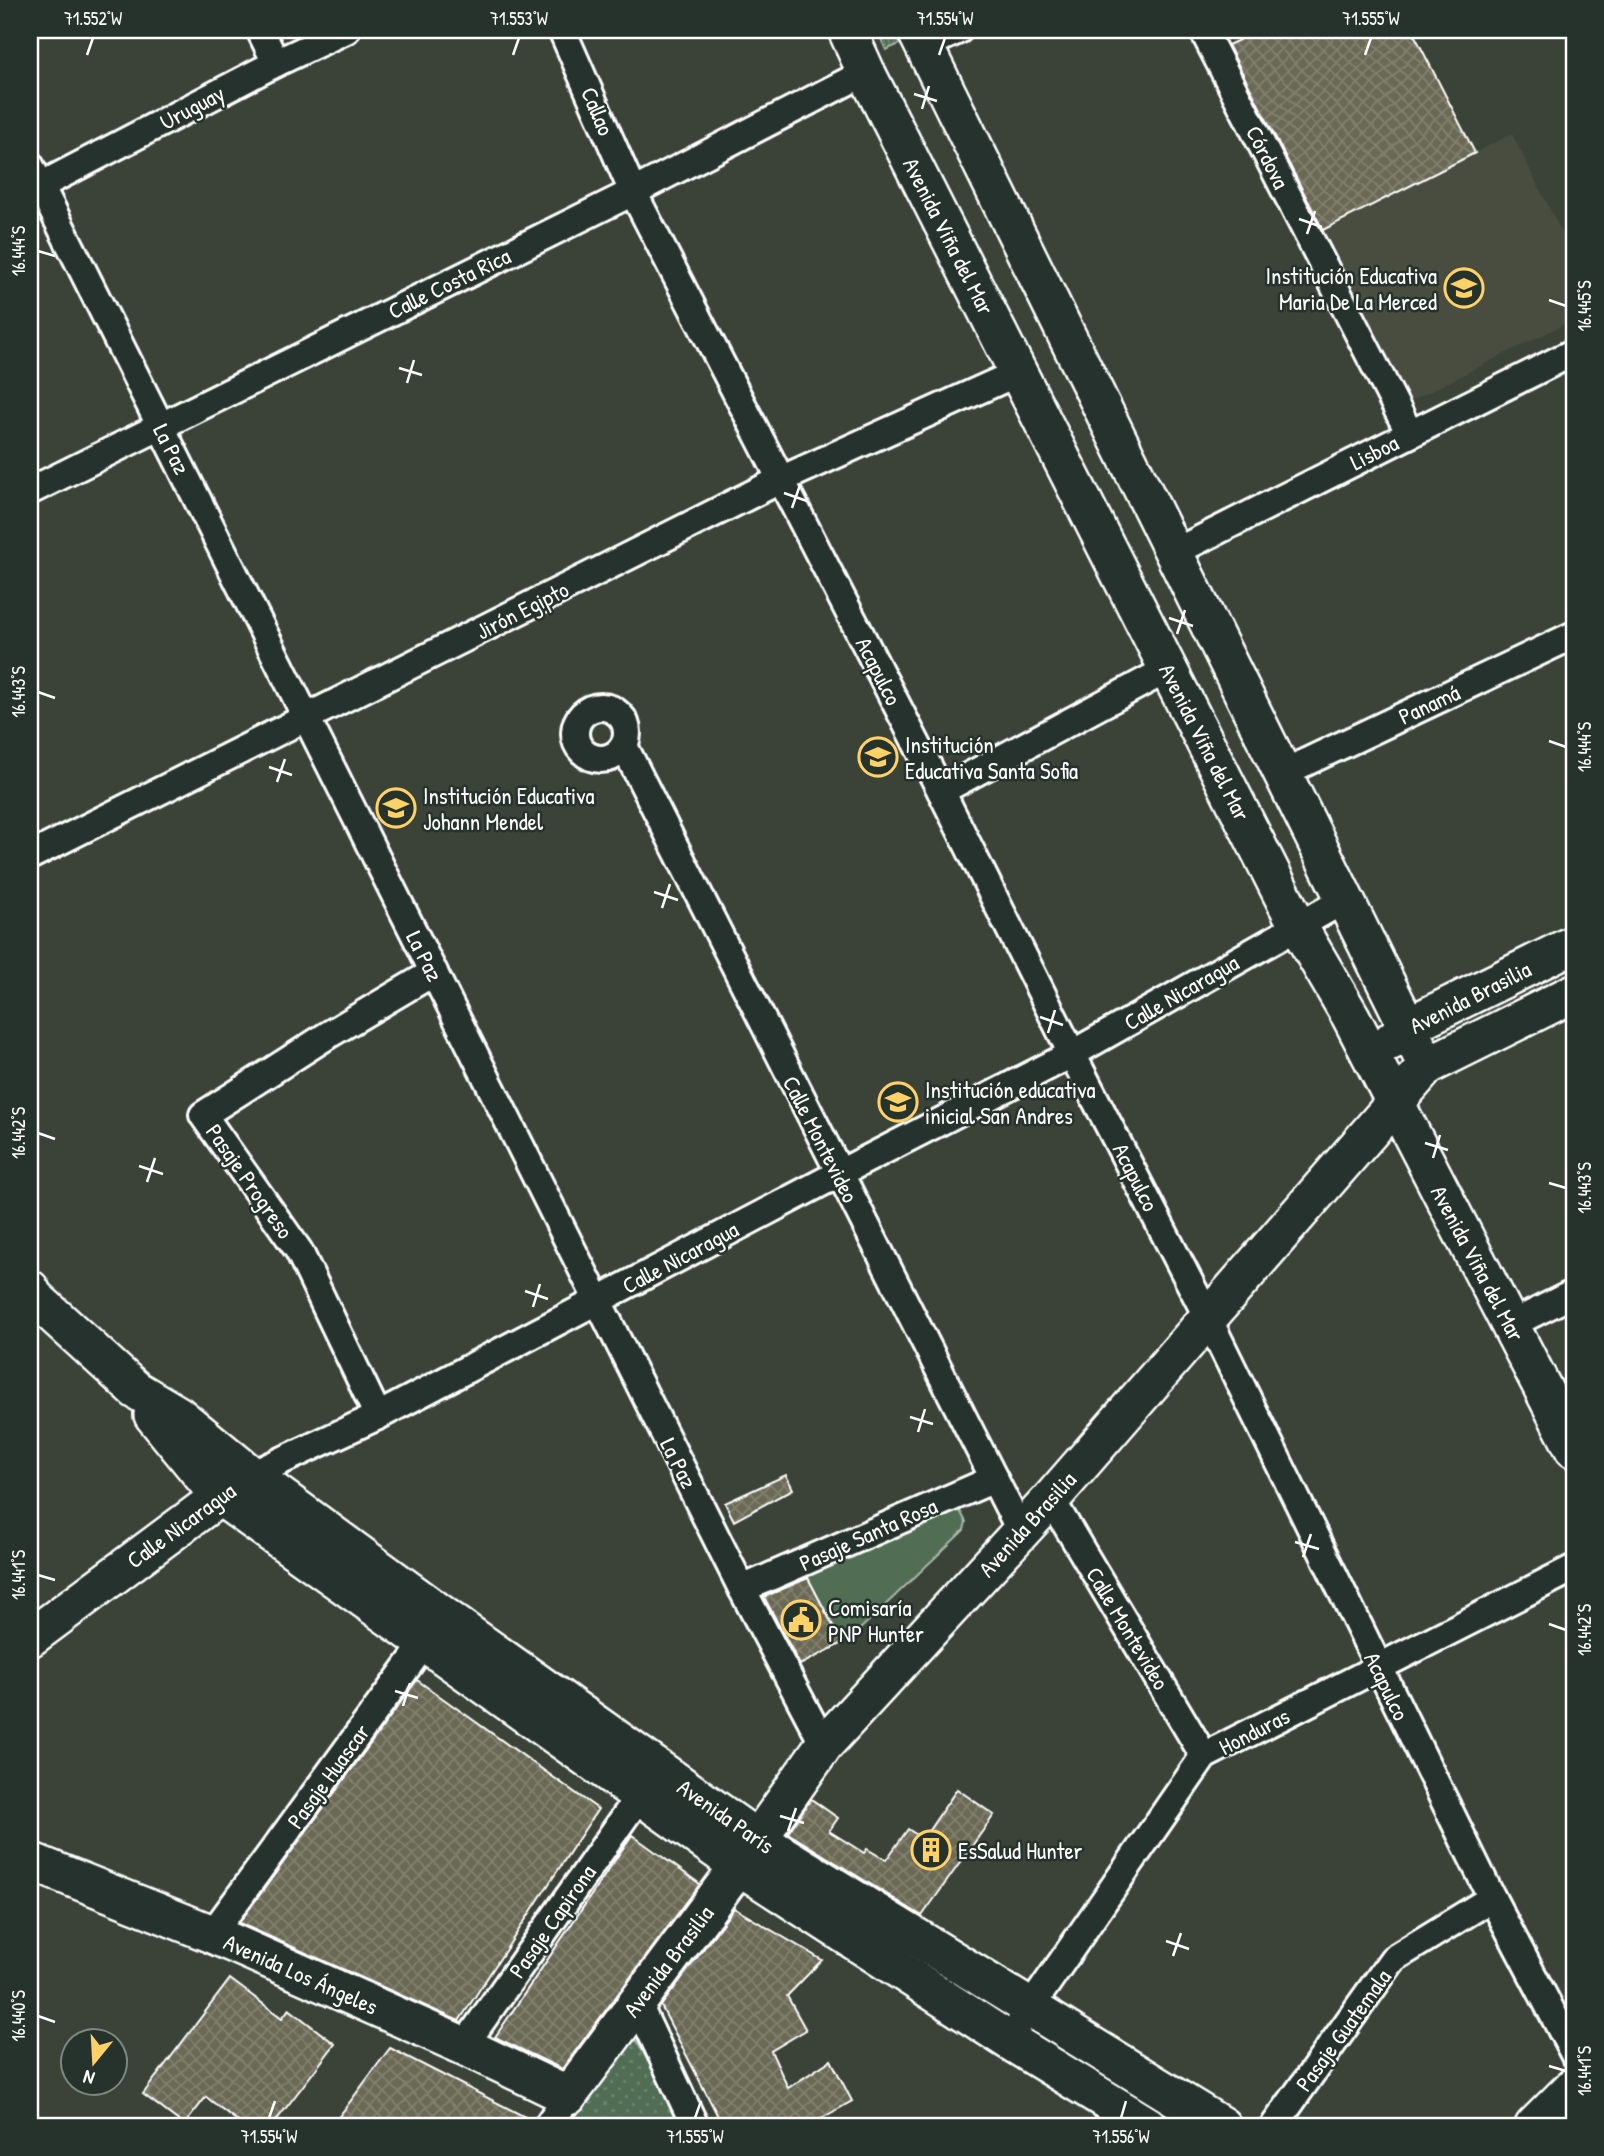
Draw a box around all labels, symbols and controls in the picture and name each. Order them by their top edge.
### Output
text: 71.552°W [64,6,122,31]
text: 71.553°W [490,6,548,31]
text: 71.554°W [917,6,973,31]
text: 71.555°W [1342,6,1400,31]
street label: Uruguay [154,77,230,137]
street label: Callao [574,82,622,140]
street label: Córdova [1239,120,1297,194]
street label: Avenida Viña del Mar [896,152,1002,320]
text: 16.444°S [6,226,31,276]
street label: Calle Costa Rica [383,240,515,326]
place label: Institución Educativa Maria De La Merced [1266,260,1437,317]
school or university icon: Institución Educativa Maria De La Merced [1443,267,1485,309]
text: 16.445°S [1572,280,1597,332]
street label: La Paz [146,418,198,480]
street label: Lisboa [1345,427,1403,477]
street label: Jirón Egipto [470,573,574,647]
street label: Acapulco [849,632,909,710]
street label: Avenida Viña del Mar [1152,658,1258,826]
text: 16.443°S [6,666,31,718]
street label: Panamá [1393,676,1465,732]
text: 16.444°S [1572,722,1597,772]
place label: Institución Educativa Santa Sofia [905,729,1078,786]
school or university icon: Institución Educativa Santa Sofia [857,736,899,778]
place label: Institución Educativa Johann Mendel [423,780,594,837]
school or university icon: Institución Educativa Johann Mendel [375,787,417,829]
street label: La Paz [399,925,451,987]
street label: Calle Nicaragua [1118,947,1244,1037]
street label: Avenida Brasilia [1404,953,1536,1041]
street label: Calle Montevideo [776,1070,866,1208]
place label: Institución educativa inicial San Andres [925,1074,1095,1131]
school or university icon: Institución educativa inicial San Andres [877,1081,919,1123]
text: 16.442°S [6,1107,31,1159]
street label: Pasaje Progreso [199,1117,301,1245]
street label: Acapulco [1106,1138,1166,1216]
text: 16.443°S [1572,1162,1597,1214]
street label: Avenida Viña del Mar [1424,1180,1532,1346]
street label: Calle Nicaragua [616,1213,744,1301]
street label: La Paz [653,1432,705,1494]
street label: Avenida Brasilia [971,1464,1083,1584]
street label: Calle Nicaragua [120,1475,242,1575]
street label: Pasaje Santa Rosa [794,1490,942,1578]
text: 16.441°S [6,1550,31,1600]
street label: Calle Montevideo [1079,1561,1177,1695]
place label: Comisaría PNP Hunter [828,1592,924,1649]
public building icon: Comisaría PNP Hunter [780,1599,822,1641]
text: 16.442°S [1572,1604,1597,1656]
street label: Acapulco [1357,1647,1417,1725]
street label: Honduras [1213,1700,1295,1762]
street label: Pasaje Huascar [279,1717,377,1835]
street label: Avenida París [672,1771,781,1861]
building icon: EsSalud Hunter [910,1829,952,1871]
place label: EsSalud Hunter [958,1835,1083,1866]
street label: Pasaje Capirona [501,1858,603,1984]
street label: Avenida Brasilia [616,1899,720,2023]
street label: Avenida Los Ángeles [219,1926,383,2022]
street label: Pasaje Guatemala [1288,1963,1398,2097]
text: 16.440°S [6,1990,31,2042]
north arrow [60,2026,130,2096]
text: 16.441°S [1572,2046,1597,2096]
text: N [80,2064,98,2092]
text: 71.554°W [241,2124,297,2149]
text: 71.555°W [666,2124,724,2149]
text: 71.556°W [1093,2124,1149,2149]

